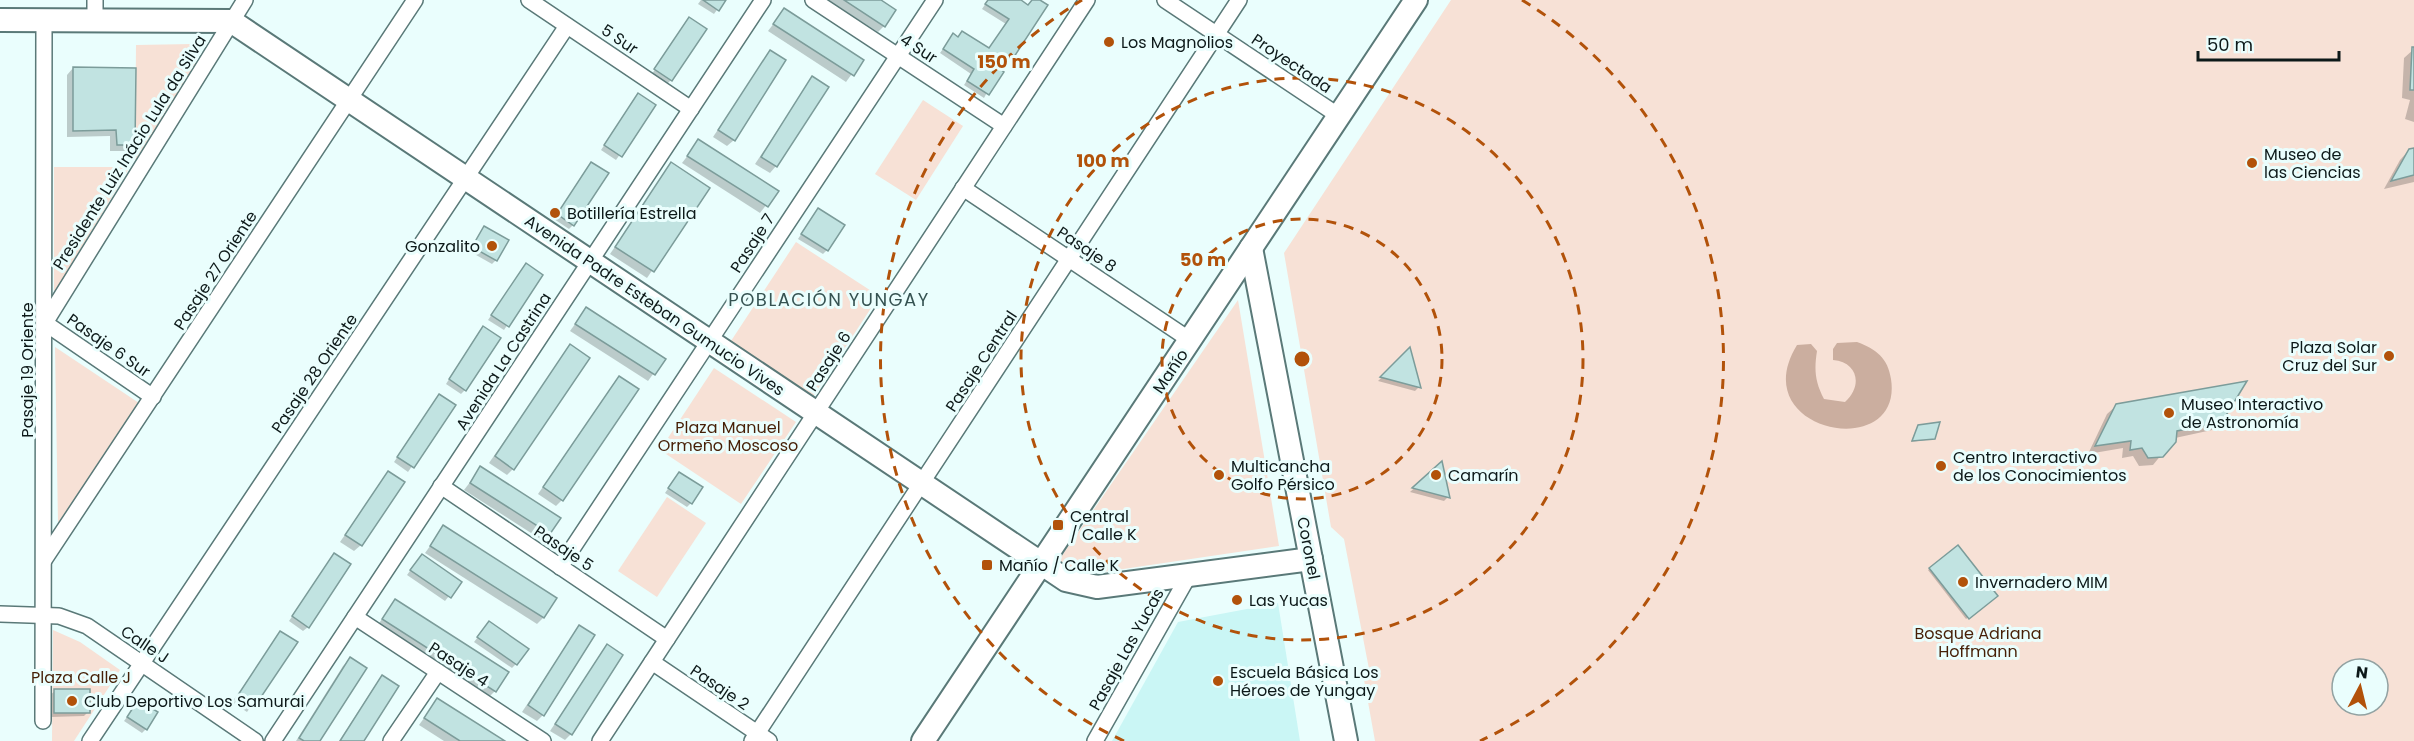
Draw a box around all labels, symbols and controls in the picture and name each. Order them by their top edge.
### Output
street label: 5 Sur [597,19,643,60]
scale bar [2198,24,2339,62]
street label: 4 Sur [896,28,942,69]
street label: Proyectada [1247,28,1336,99]
street label: Presidente Luiz Inácio Lula da Silva [47,30,212,274]
place label: Los Magnolios [1121,31,1233,54]
text: 50 m [2207,32,2253,57]
marker: Los Magnolios [1102,35,1116,49]
text: 150 m [977,49,1031,74]
place label: Museo de las Ciencias [2264,143,2361,184]
text: 100 m [1076,148,1130,173]
marker: Museo de las Ciencias [2245,156,2259,170]
place label: Botillería Estrella [567,202,697,225]
street label: Pasaje 27 Oriente [168,206,263,334]
marker: Botillería Estrella [548,206,562,220]
street label: Pasaje 7 [725,209,780,277]
street label: Avenida Padre Esteban Gumucio Vives [520,210,789,401]
street label: Pasaje 8 [1052,221,1121,278]
place label: Gonzalito [405,235,480,258]
marker: Gonzalito [485,239,499,253]
text: 50 m [1180,247,1226,272]
district label: POBLACIÓN YUNGAY [728,287,930,312]
street label: Avenida La Castrina [450,288,557,435]
street label: Pasaje 19 Oriente [16,302,39,438]
street label: Pasaje Central [940,306,1023,416]
street label: Pasaje 6 Sur [62,308,155,383]
street label: Pasaje 28 Oriente [266,309,363,437]
street label: Pasaje 6 [800,327,856,396]
place label: Plaza Solar Cruz del Sur [2282,336,2377,377]
street label: Mañío [1147,345,1194,398]
centre of rings [1292,349,1312,369]
marker: Plaza Solar Cruz del Sur [2382,349,2396,363]
place label: Museo Interactivo de Astronomía [2181,393,2323,434]
marker: Museo Interactivo de Astronomía [2162,406,2176,420]
park label: Plaza Manuel Ormeño Moscoso [658,416,798,457]
place label: Centro Interactivo de los Conocimientos [1953,446,2127,487]
place label: Multicancha Golfo Pérsico [1231,455,1335,496]
marker: Centro Interactivo de los Conocimientos [1934,459,1948,473]
place label: Camarín [1448,464,1519,487]
marker: Multicancha Golfo Pérsico [1212,468,1226,482]
marker: Camarín [1429,468,1443,482]
place label: Central / Calle K [1070,505,1137,546]
street label: Coronel [1291,515,1326,581]
marker: Central / Calle K [1051,518,1065,532]
street label: Pasaje 5 [529,520,598,577]
place label: Mañío / Calle K [999,554,1119,577]
marker: Mañío / Calle K [980,558,994,572]
place label: Invernadero MIM [1975,571,2108,594]
marker: Invernadero MIM [1956,575,1970,589]
street label: Pasaje Las Yucas [1083,584,1170,714]
place label: Las Yucas [1249,589,1328,612]
marker: Las Yucas [1230,593,1244,607]
street label: Calle J [116,620,173,669]
park label: Bosque Adriana Hoffmann [1914,622,2042,663]
street label: Pasaje 4 [424,636,493,692]
north arrow [2330,657,2390,717]
street label: Pasaje 2 [686,659,754,716]
text: N [2354,660,2369,685]
place label: Escuela Básica Los Héroes de Yungay [1230,661,1379,702]
park label: Plaza Calle J [31,666,131,689]
marker: Escuela Básica Los Héroes de Yungay [1211,674,1225,688]
place label: Club Deportivo Los Samurai [84,690,305,713]
marker: Club Deportivo Los Samurai [65,694,79,708]

